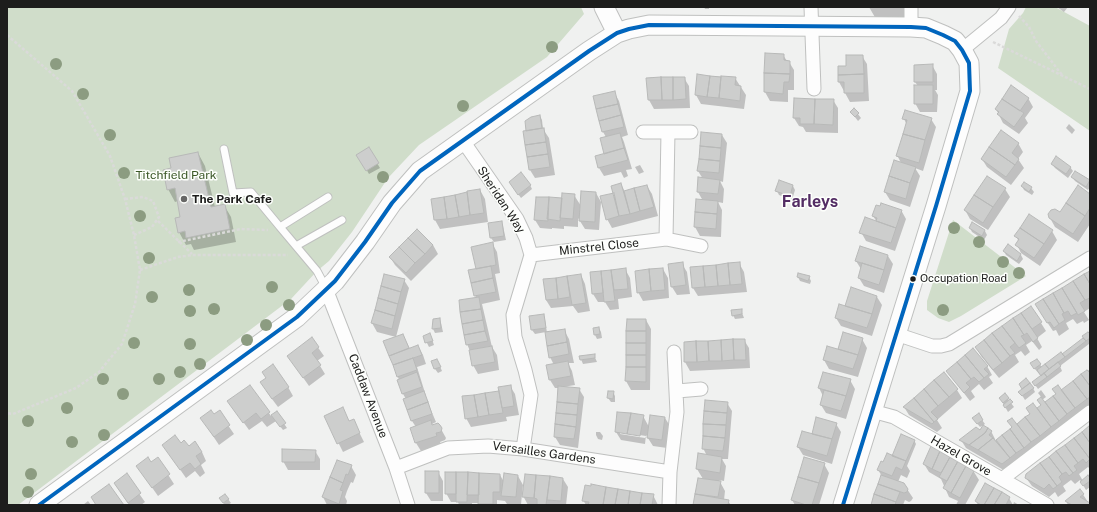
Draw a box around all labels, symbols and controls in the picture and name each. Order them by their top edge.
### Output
street label: Sheridan Way [474,164,528,236]
park label: Titchfield Park [135,168,217,182]
place label: The Park Cafe [192,192,272,206]
district label: Farleys [782,192,838,212]
marker: The Park Cafe [179,194,189,204]
street label: Minstrel Close [558,236,640,258]
place label: Occupation Road [920,272,1007,286]
marker: Occupation Road [908,274,918,284]
street label: Caddaw Avenue [345,352,391,440]
street label: Hazel Grove [928,433,994,479]
street label: Versailles Gardens [491,439,597,467]

